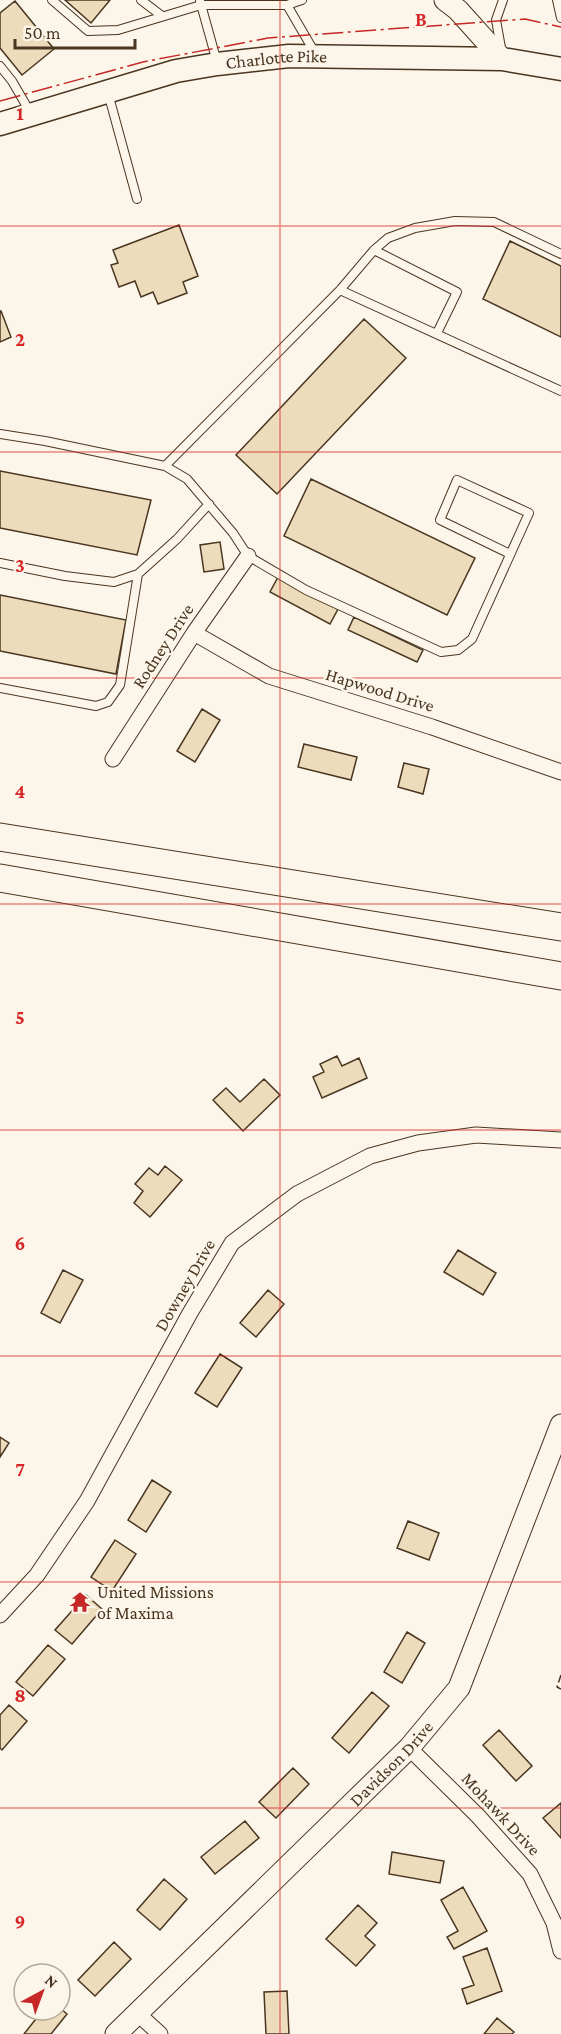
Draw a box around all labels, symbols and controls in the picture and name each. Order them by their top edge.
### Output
text: B [415,8,427,30]
scale bar [15,12,135,50]
text: 50 m [24,23,61,43]
street label: Charlotte Pike [225,46,327,73]
text: 1 [16,102,24,124]
text: 2 [15,328,25,350]
text: 3 [15,554,25,576]
street label: Rodney Drive [128,600,198,692]
street label: Hapwood Drive [323,664,437,716]
text: 4 [15,780,26,802]
text: 5 [15,1006,25,1028]
text: 6 [15,1232,25,1254]
street label: Downey Drive [151,1236,219,1334]
text: 7 [15,1458,25,1480]
place label: United Missions of Maxima [97,1582,214,1623]
temple icon: United Missions of Maxima [68,1590,92,1614]
text: 8 [14,1684,26,1706]
street label: Davidson Drive [346,1717,437,1810]
street label: Mohawk Drive [457,1768,545,1860]
text: 9 [15,1910,25,1932]
north arrow [12,1962,72,2022]
text: N [42,1971,61,1991]

